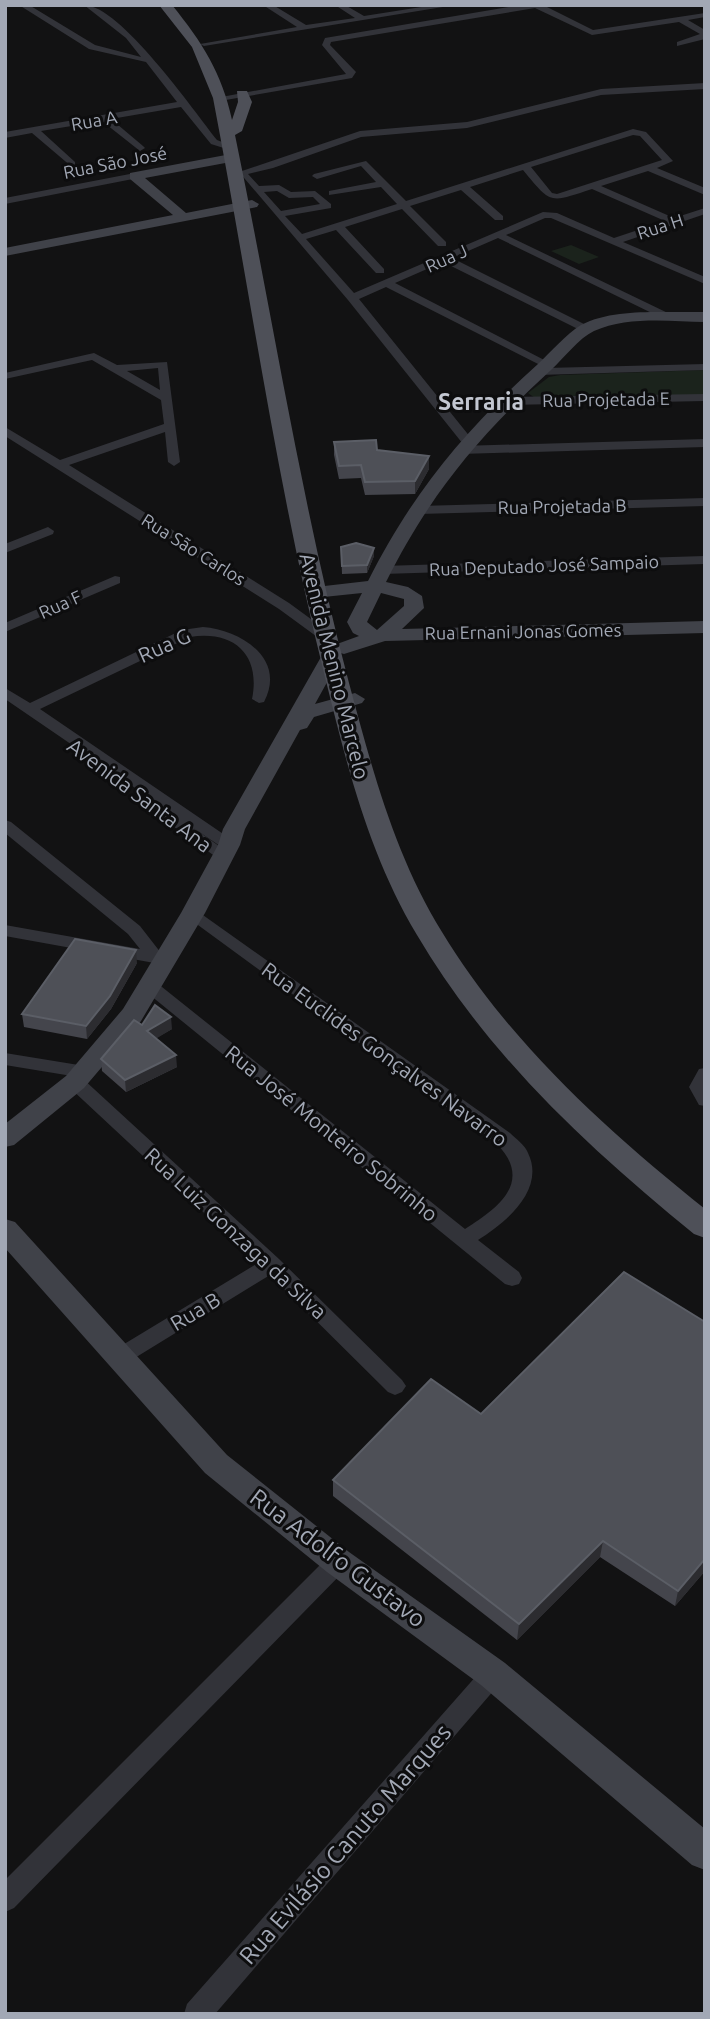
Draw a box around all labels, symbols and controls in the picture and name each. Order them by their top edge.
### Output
street label: Rua A [69,106,119,134]
street label: Rua São José [61,142,169,182]
street label: Rua H [634,209,686,243]
street label: Rua J [422,240,470,276]
street label: Rua Projetada E [542,388,670,410]
district label: Serraria [438,389,524,414]
street label: Rua Projetada B [497,495,627,517]
street label: Rua São Carlos [138,509,250,589]
street label: Avenida Menino Marcelo [295,550,375,782]
street label: Rua Deputado José Sampaio [429,551,659,579]
street label: Rua F [36,586,84,622]
street label: Rua Ernani Jonas Gomes [424,619,622,643]
street label: Rua G [134,623,194,667]
street label: Avenida Santa Ana [63,733,217,857]
street label: Rua Euclides Gonçalves Navarro [258,957,512,1151]
street label: Rua José Monteiro Sobrinho [221,1040,443,1226]
street label: Rua Luiz Gonzaga da Silva [140,1142,332,1324]
street label: Rua B [166,1287,224,1335]
street label: Rua Adolfo Gustavo [245,1483,431,1633]
street label: Rua Evilásio Canuto Marques [234,1719,456,1969]

